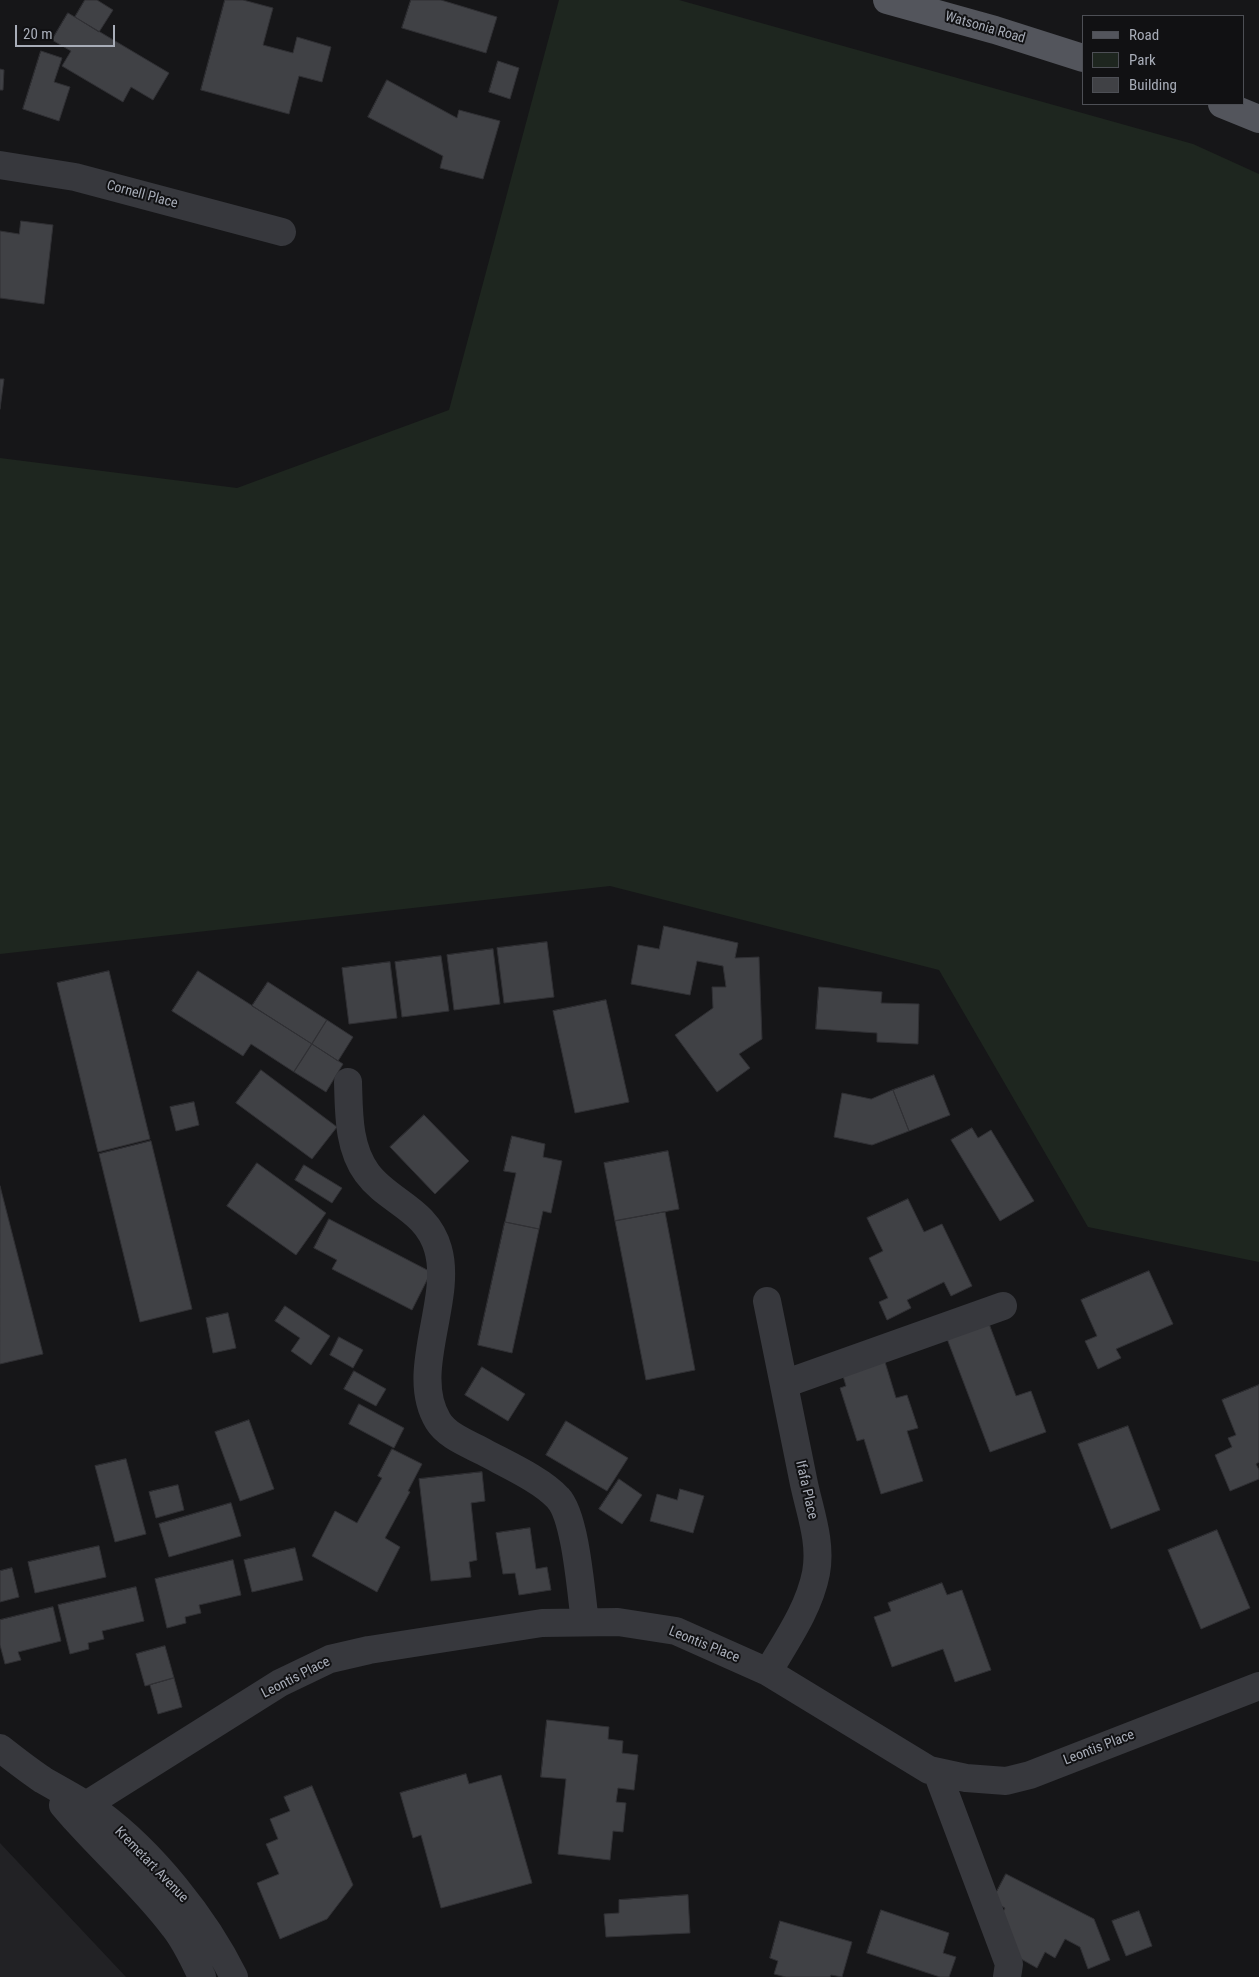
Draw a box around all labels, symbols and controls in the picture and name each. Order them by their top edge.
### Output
street label: Watsonia Road [943,9,1027,47]
scale bar [18,15,118,47]
legend [1082,15,1244,105]
text: 20 m [23,25,53,43]
text: Road [1129,26,1159,44]
text: Park [1129,51,1156,69]
text: Building [1129,76,1177,94]
street label: Cornell Place [105,177,179,213]
street label: Ifafa Place [791,1459,821,1521]
street label: Leontis Place [666,1623,742,1667]
street label: Leontis Place [259,1654,333,1702]
street label: Leontis Place [1061,1727,1137,1769]
street label: Kremetart Avenue [111,1824,191,1906]

